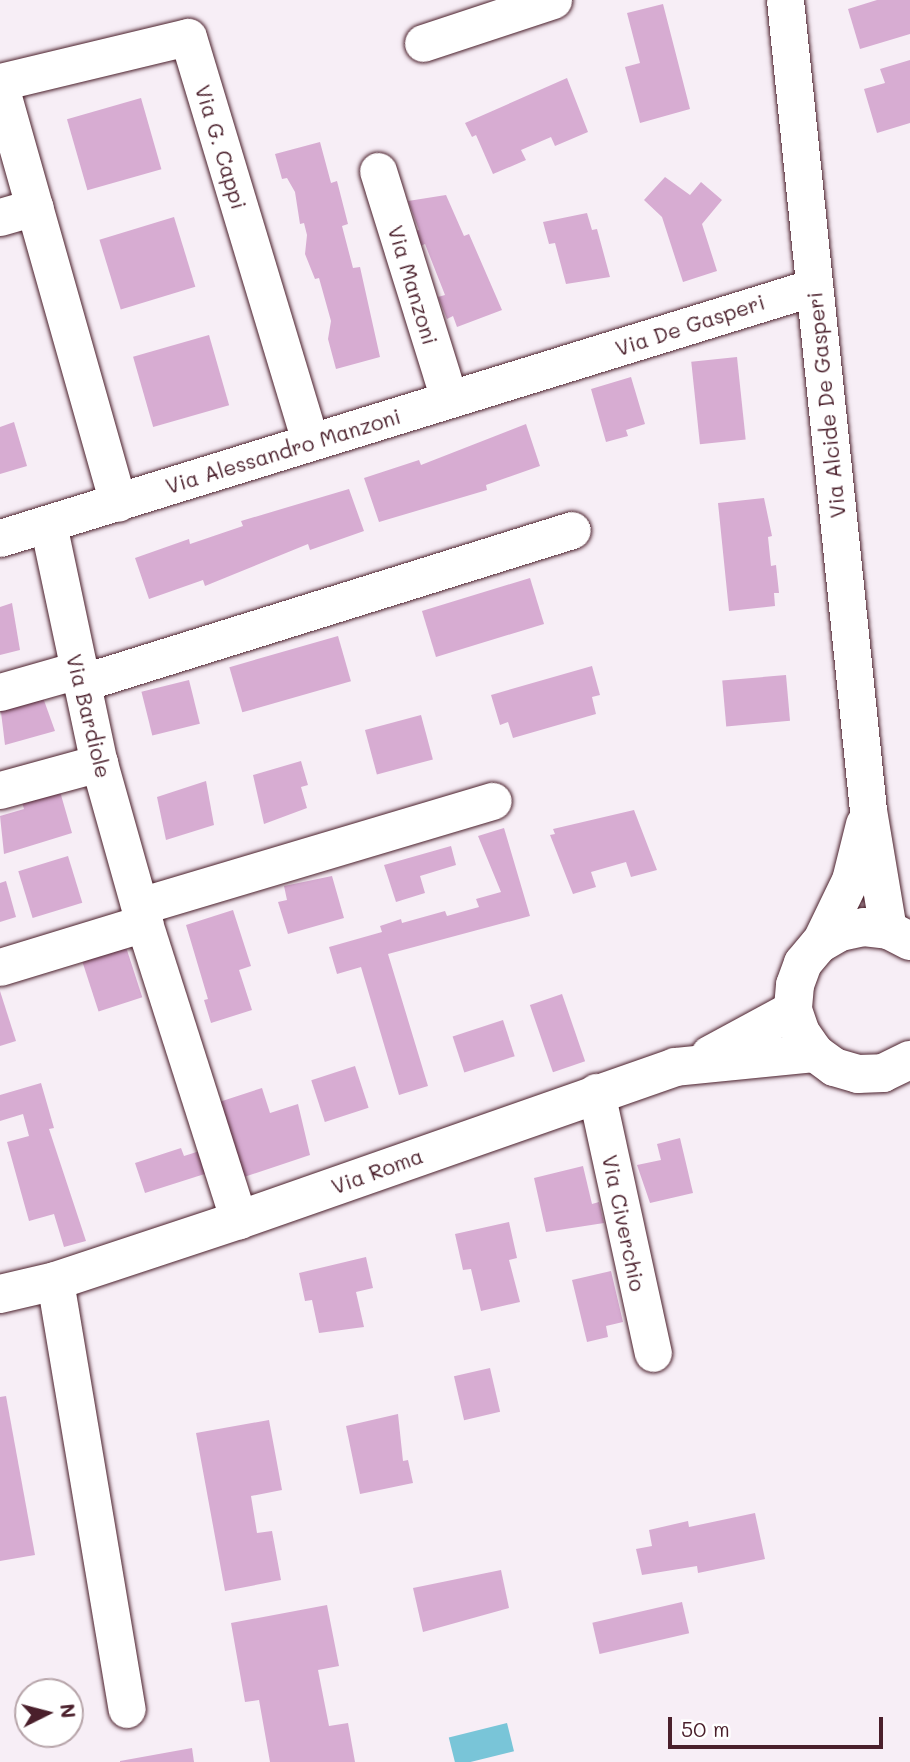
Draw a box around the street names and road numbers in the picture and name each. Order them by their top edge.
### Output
street label: Via G. Cappi [190,82,252,212]
street label: Via Manzoni [383,222,443,348]
street label: Via De Gasperi [612,289,768,361]
street label: Via Alcide De Gasperi [802,291,850,519]
street label: Via Alessandro Manzoni [162,403,404,499]
street label: Via Bardiole [61,651,117,781]
street label: Via Roma [328,1143,426,1199]
street label: Via Civerchio [597,1152,651,1294]

